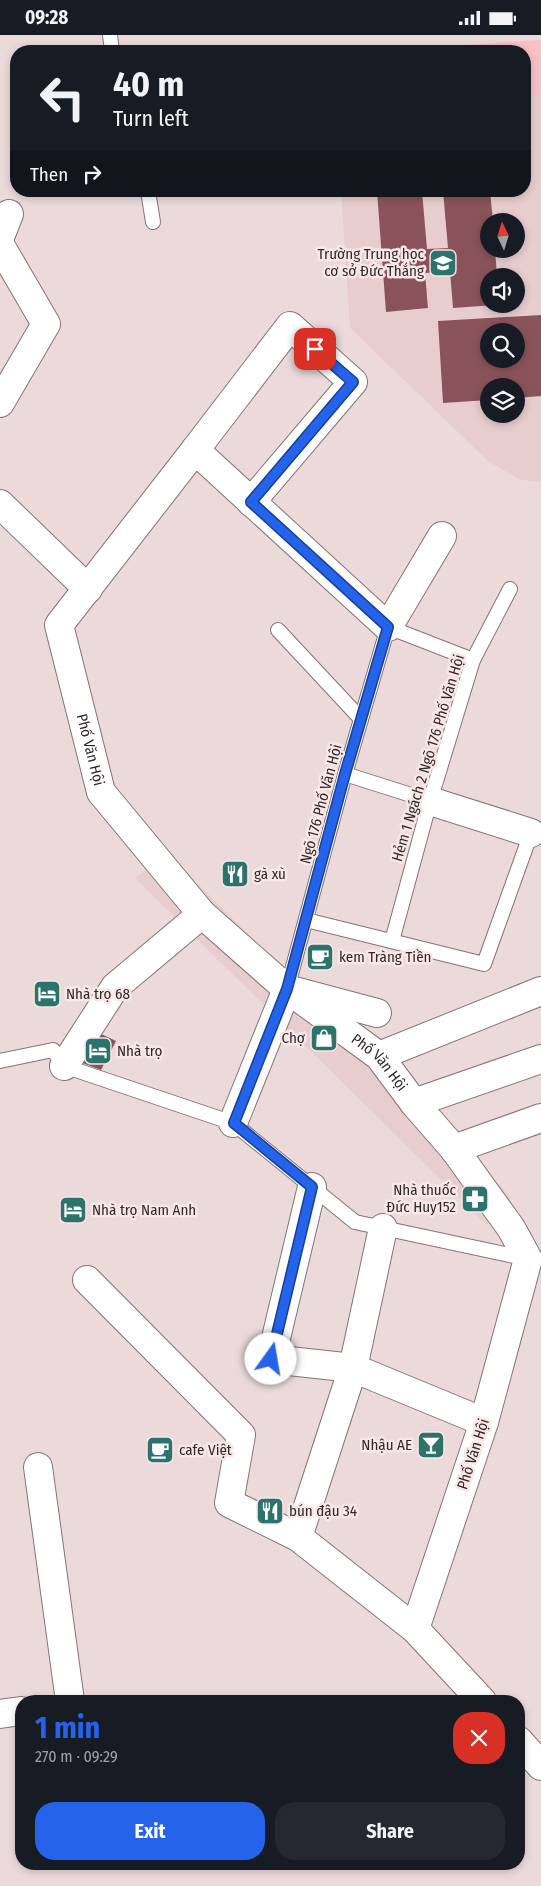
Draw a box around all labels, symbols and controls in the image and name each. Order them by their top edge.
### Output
text: 09:28 [25,6,68,29]
text: 40 m [113,63,184,105]
icon: left [30,65,95,130]
text: Turn left [113,105,189,132]
icon: right [78,160,106,188]
text: Then [30,163,68,186]
north arrow [480,213,525,257]
map controls [480,213,525,423]
place label: Trường Trung học cơ sở Đức Thắng [317,245,425,280]
school or university icon: Trường Trung học cơ sở Đức Thắng [428,248,458,278]
button: sound [480,268,525,313]
button: search [480,323,525,368]
pin [294,328,336,370]
icon: arrive [301,335,329,363]
button: layers [480,378,525,423]
street label: Hẻm 1 Ngách 2 Ngõ 176 Phố Văn Hội [388,652,468,864]
street label: Phố Văn Hội [73,712,108,788]
street label: Ngõ 176 Phố Văn Hội [296,742,346,866]
restaurant icon: gà xù [220,859,250,889]
place label: gà xù [254,865,286,883]
cafe icon: kem Tràng Tiền [305,942,335,972]
place label: kem Tràng Tiền [339,948,431,966]
hotel icon: Nhà trọ 68 [32,979,62,1009]
place label: Nhà trọ 68 [66,985,130,1003]
shop icon: Chợ [309,1023,339,1053]
place label: Chợ [281,1029,306,1047]
street label: Phố Văn Hội [348,1030,411,1095]
hotel icon: Nhà trọ [83,1036,113,1066]
place label: Nhà trọ [117,1042,163,1060]
place label: Nhà thuốc Đức Huy152 [386,1181,457,1216]
pharmacy icon: Nhà thuốc Đức Huy152 [460,1184,490,1214]
hotel icon: Nhà trọ Nam Anh [58,1195,88,1225]
place label: Nhà trọ Nam Anh [92,1201,196,1219]
position arrow [244,1332,296,1384]
street label: Phố Văn Hội [453,1416,493,1492]
bar icon: Nhậu AE [416,1430,446,1460]
cafe icon: cafe Việt [145,1435,175,1465]
place label: Nhậu AE [361,1436,412,1454]
place label: cafe Việt [179,1441,232,1459]
restaurant icon: bún đậu 34 [255,1496,285,1526]
place label: bún đậu 34 [289,1502,357,1520]
text: 1 min [35,1710,100,1746]
button: close [453,1712,505,1764]
text: 270 m · 09:29 [35,1747,118,1766]
button: Exit [35,1802,265,1860]
button: Share [275,1802,505,1860]

